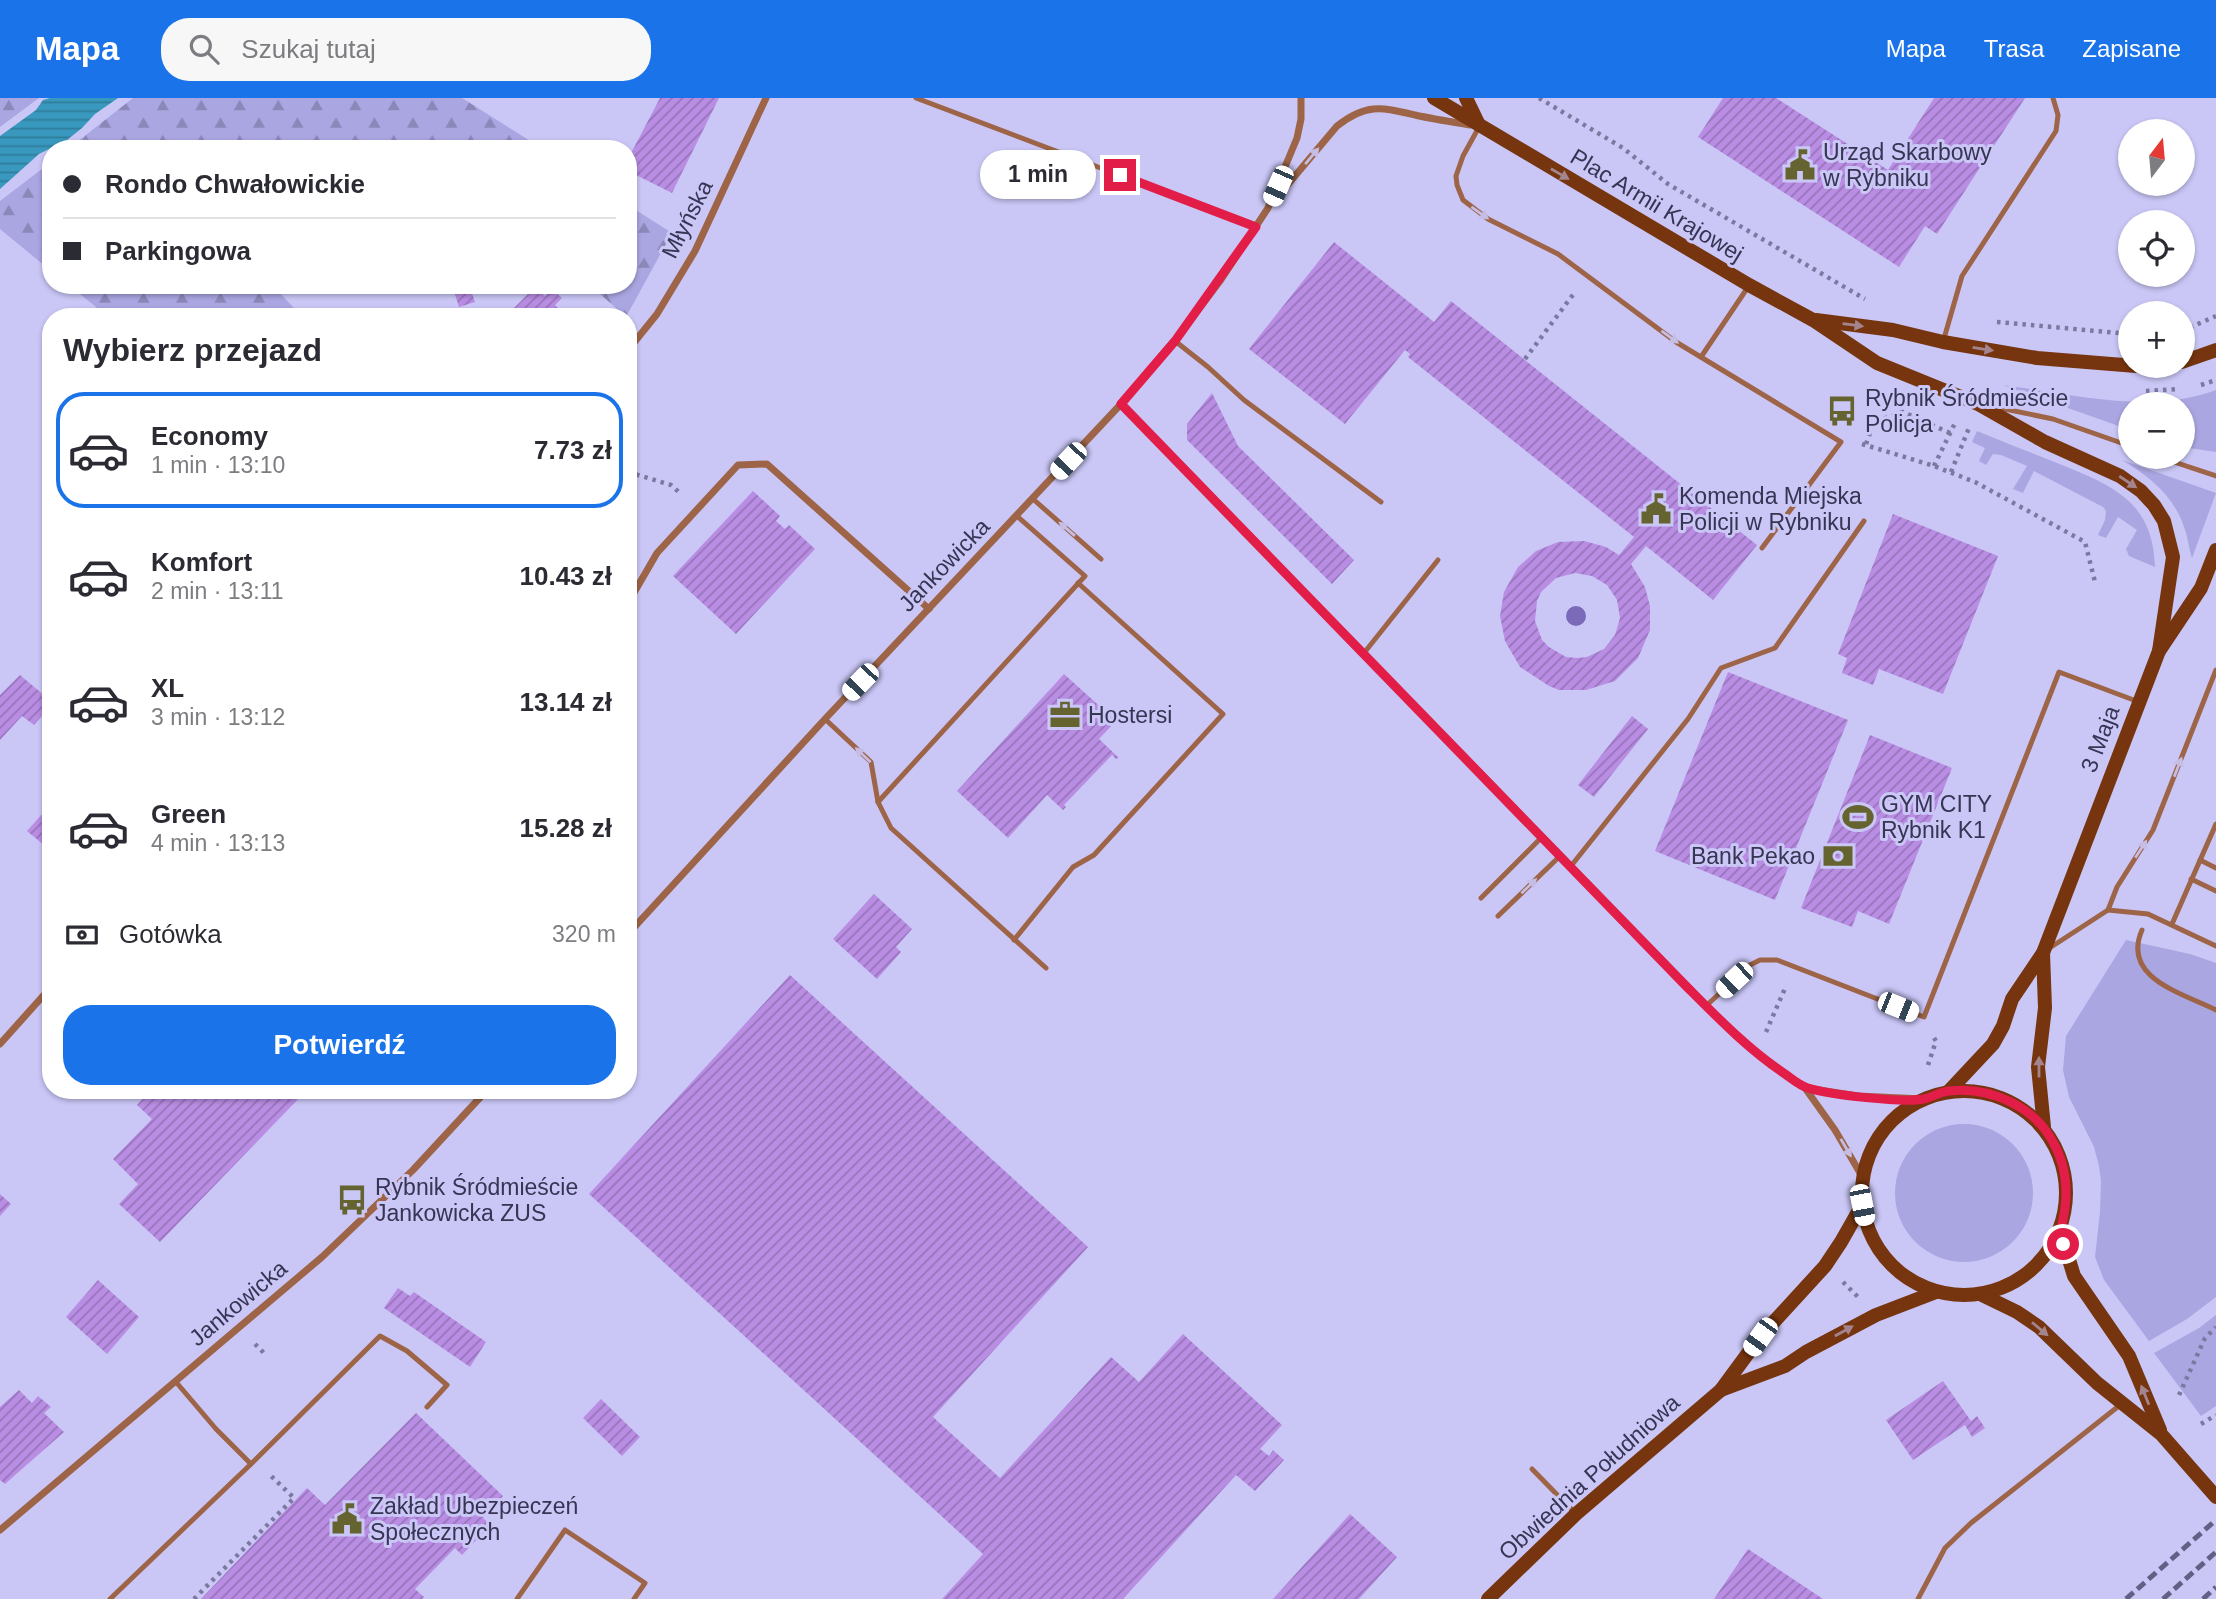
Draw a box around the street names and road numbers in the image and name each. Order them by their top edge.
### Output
street label: Plac Armii Krajowej [1566,143,1748,267]
street label: Młyńska [656,175,718,262]
street label: Jankowicka [893,513,995,617]
street label: 3 Maja [2075,702,2125,776]
street label: Jankowicka [184,1255,292,1351]
street label: Obwiednia Południowa [1493,1389,1685,1565]

